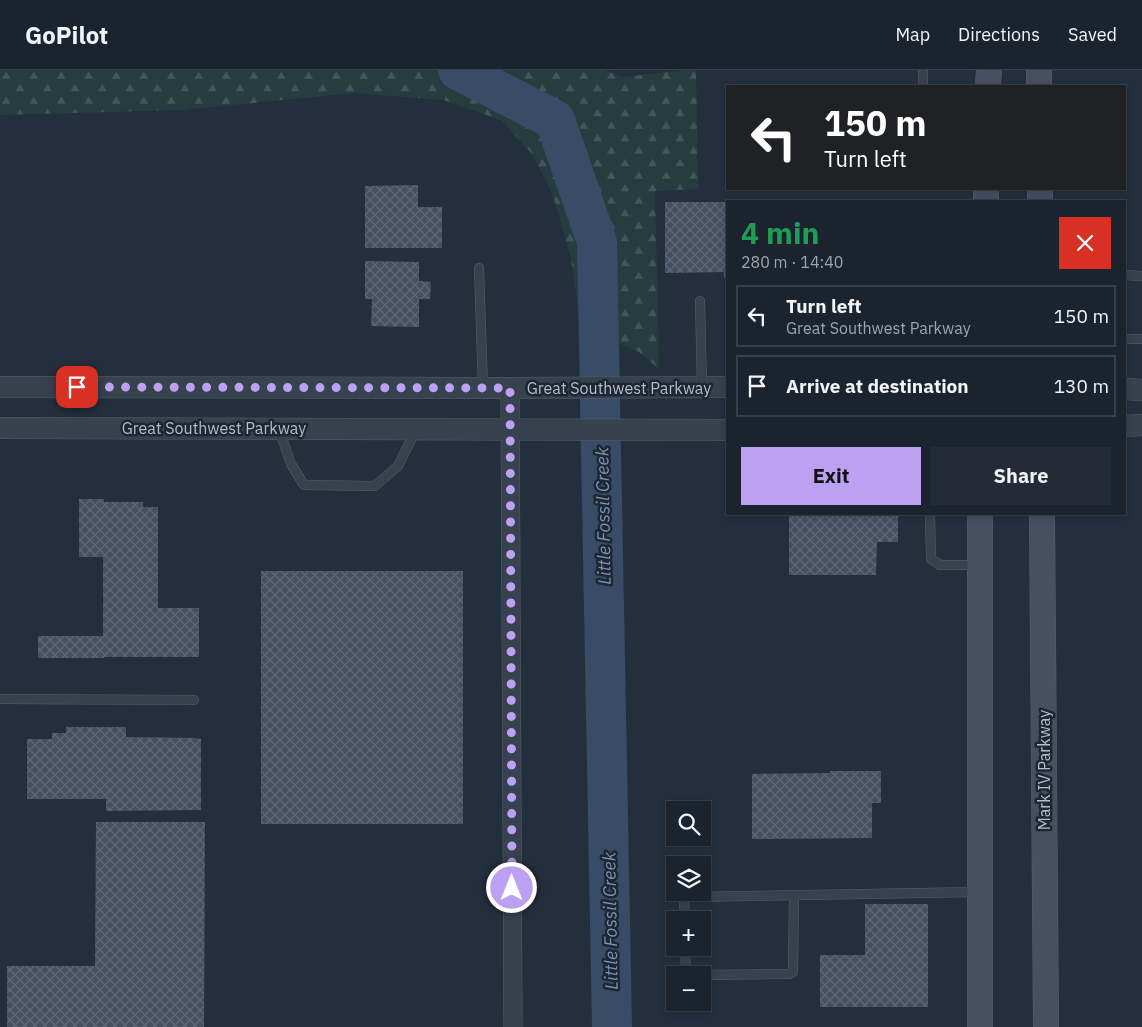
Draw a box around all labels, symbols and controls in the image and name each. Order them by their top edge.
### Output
text: GoPilot [25,19,108,51]
text: Map [895,23,930,46]
text: Directions [958,23,1040,46]
text: Saved [1068,23,1117,46]
text: 150 m [824,100,927,146]
icon: left [741,105,806,170]
text: Turn left [824,144,907,173]
text: 4 min [741,213,819,252]
button: close [1059,217,1111,269]
text: 280 m · 14:40 [741,252,843,272]
text: Turn left [786,294,862,318]
icon: left [743,302,771,330]
text: 150 m [1054,304,1109,328]
text: Great Southwest Parkway [786,318,971,338]
pin [56,366,98,408]
icon: arrive [743,372,771,400]
icon: arrive [63,373,91,401]
text: Arrive at destination [786,374,969,398]
text: 130 m [1054,374,1109,398]
street label: Great Southwest Parkway [527,378,711,398]
street label: Great Southwest Parkway [122,418,306,438]
water label: Little Fossil Creek [590,446,616,585]
button: Exit [741,447,921,505]
button: Share [931,447,1111,505]
street label: Mark IV Parkway [1034,710,1054,830]
map controls [666,801,711,1011]
button: search [666,801,711,846]
water label: Little Fossil Creek [597,851,623,990]
button: layers [666,856,711,901]
position arrow [485,861,537,913]
button: + [666,911,711,956]
button: − [666,966,711,1011]

